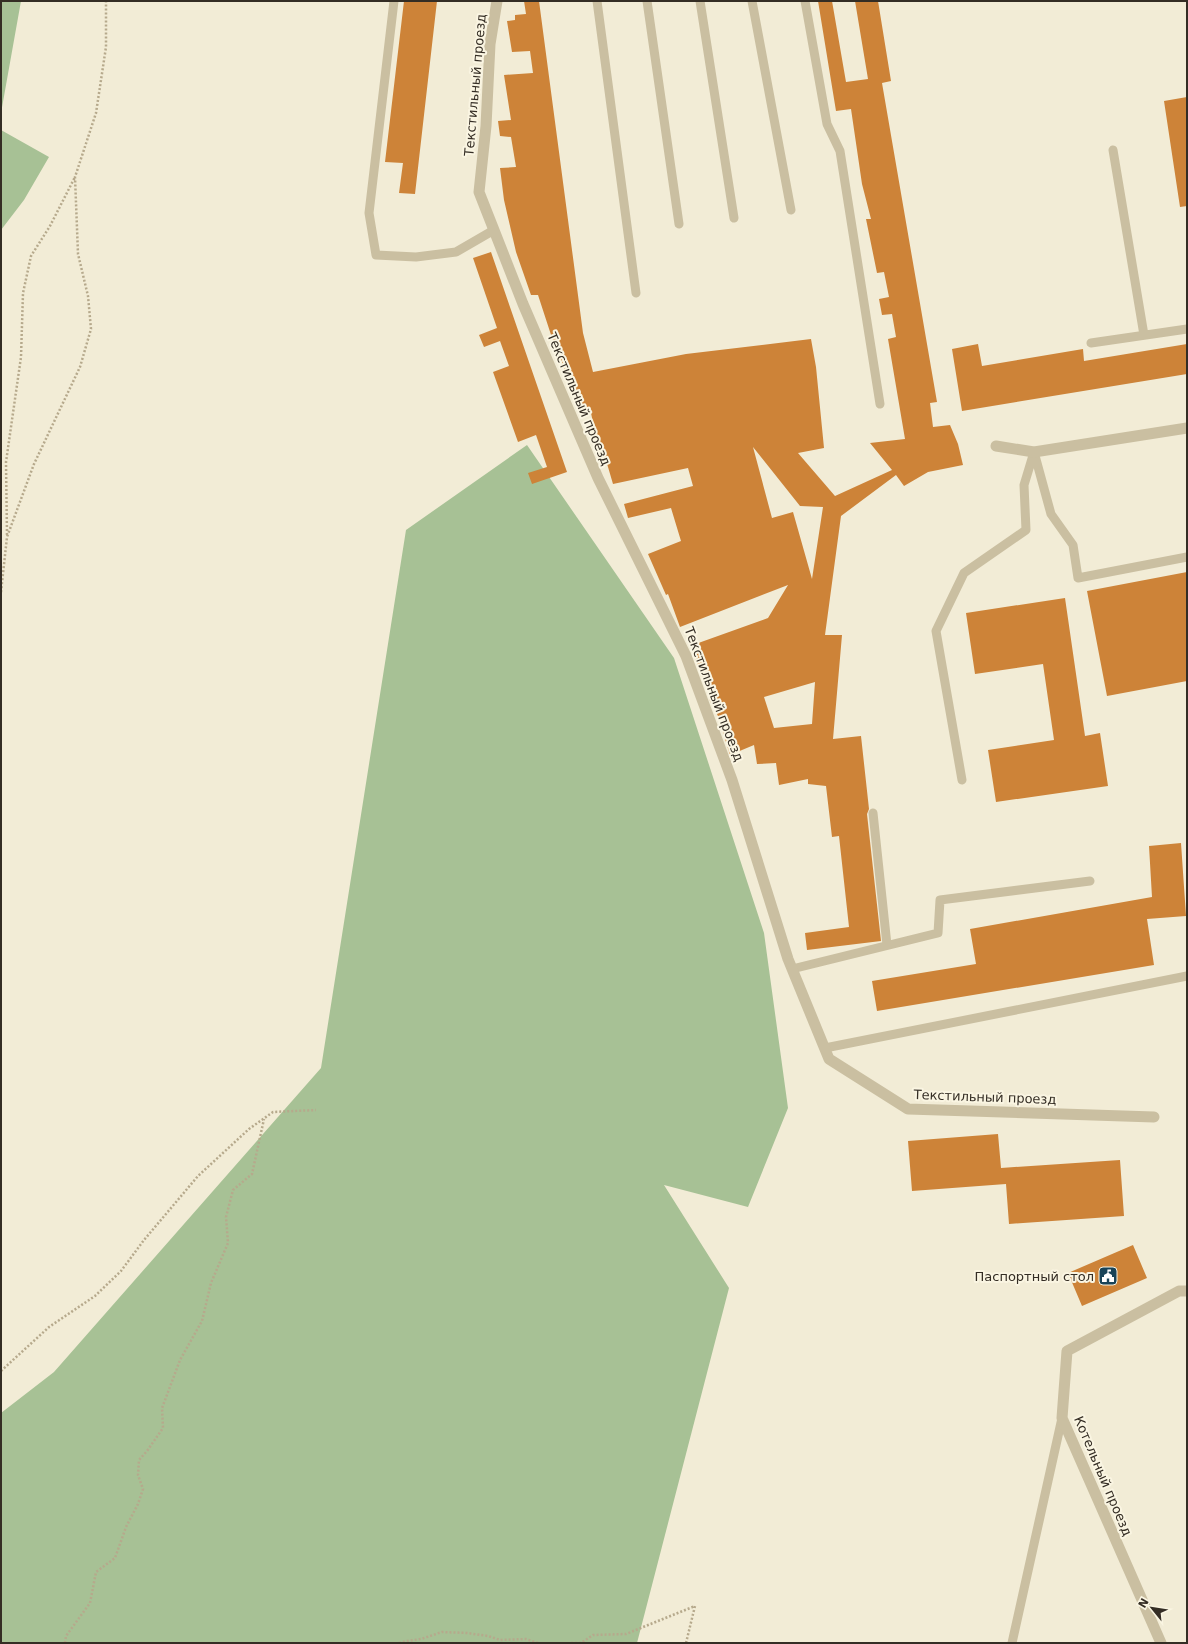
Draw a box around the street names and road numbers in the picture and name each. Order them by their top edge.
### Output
street label: Текстильный проезд [461,13,489,158]
street label: Текстильный проезд [544,329,614,468]
street label: Текстильный проезд [681,624,747,763]
street label: Текстильный проезд [912,1087,1057,1107]
street label: Котельный проезд [1071,1414,1135,1538]

